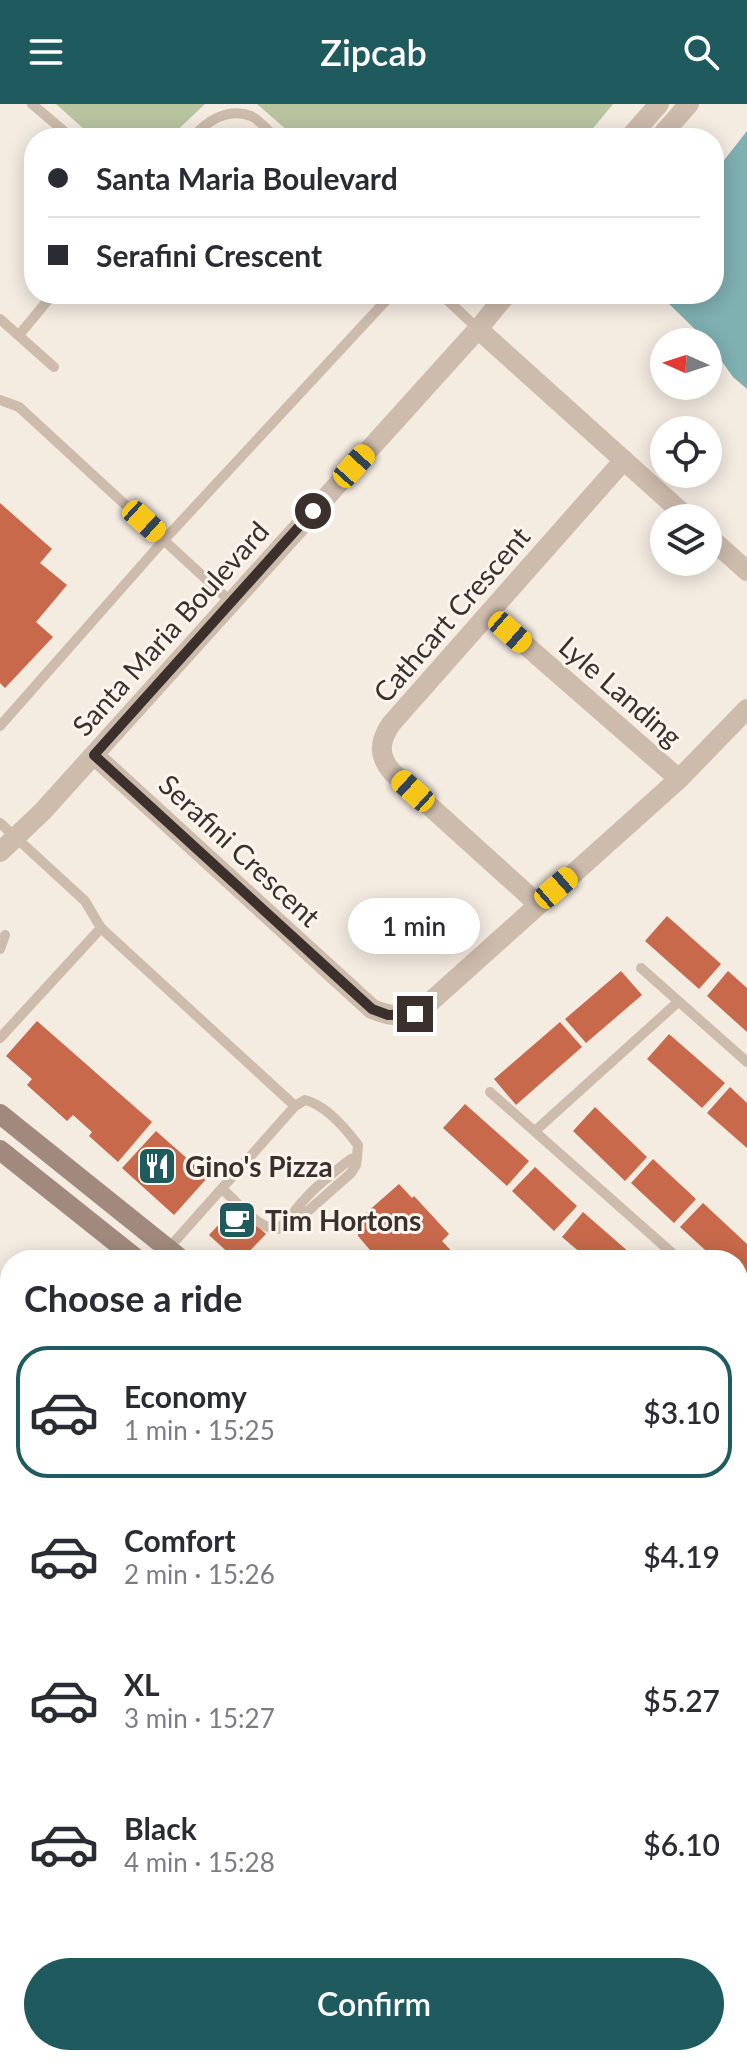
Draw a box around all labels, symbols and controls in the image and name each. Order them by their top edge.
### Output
icon: menu [24,30,68,74]
text: Zipcab [320,30,427,74]
icon: search [679,30,723,74]
text: Santa Maria Boulevard [96,160,398,196]
text: Serafini Crescent [96,237,322,273]
north arrow [650,328,722,400]
map controls [650,328,722,576]
button: locate [650,416,722,488]
car [329,440,379,492]
route start [295,493,331,529]
car [118,496,170,546]
button: layers [650,504,722,576]
street label: Santa Maria Boulevard [65,514,275,742]
street label: Cathcart Crescent [366,519,536,709]
car [484,607,536,657]
street label: Lyle Landing [553,629,689,753]
car [387,766,439,816]
street label: Serafini Crescent [152,767,328,933]
car [530,863,582,913]
callout: 1 min [349,898,481,954]
text: 1 min [382,910,446,942]
route end [397,996,433,1032]
restaurant icon: Gino's Pizza [136,1145,178,1187]
place label: Gino's Pizza [185,1149,333,1183]
cafe icon: Tim Hortons [216,1199,258,1241]
place label: Tim Hortons [265,1203,421,1237]
text: Choose a ride [24,1276,243,1320]
icon: car [28,1376,100,1448]
text: Economy [124,1378,247,1414]
text: $3.10 [643,1394,720,1430]
text: 1 min · 15:25 [124,1414,275,1446]
icon: car [28,1520,100,1592]
text: Comfort [124,1522,236,1558]
text: $4.19 [643,1538,720,1574]
text: 2 min · 15:26 [124,1558,275,1590]
icon: car [28,1664,100,1736]
text: XL [124,1666,160,1702]
text: $5.27 [643,1682,720,1718]
text: 3 min · 15:27 [124,1702,275,1734]
icon: car [28,1808,100,1880]
text: Black [124,1810,197,1846]
text: $6.10 [643,1826,720,1862]
text: 4 min · 15:28 [124,1846,275,1878]
button: Confirm [24,1958,724,2050]

